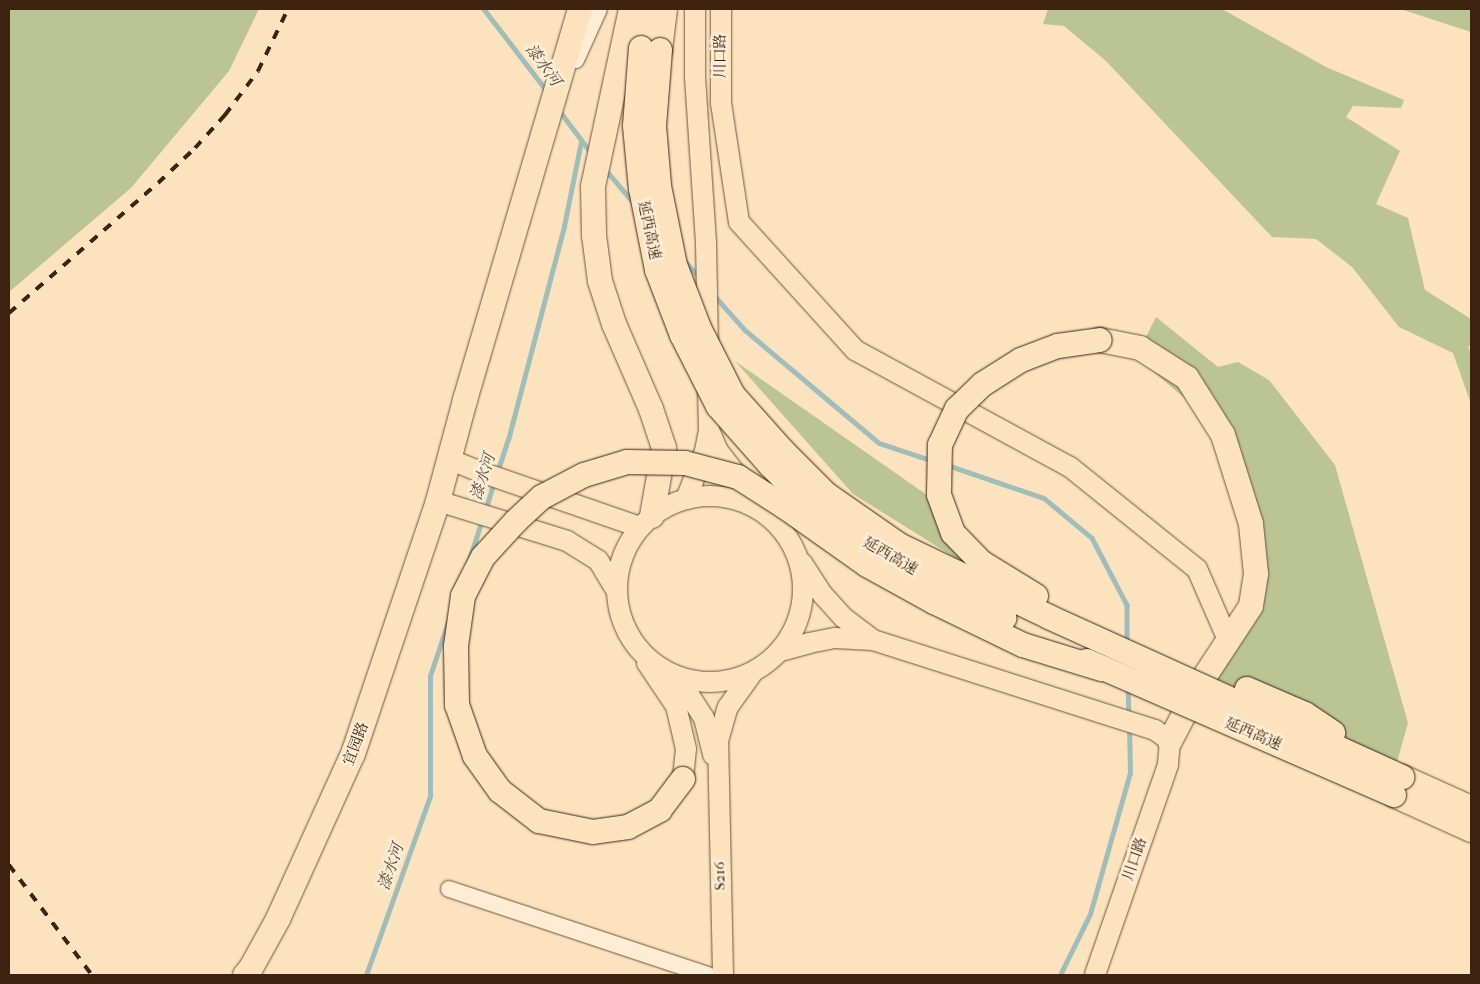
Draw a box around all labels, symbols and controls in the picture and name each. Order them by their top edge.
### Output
street label: 川口路 [712,34,730,78]
water label: 漆水河 [521,40,565,90]
street label: 延西高速 [634,199,664,261]
water label: 漆水河 [466,451,500,503]
street label: 延西高速 [860,533,920,579]
street label: 延西高速 [1222,714,1284,754]
street label: 宜园路 [340,720,372,768]
street label: 川口路 [1119,835,1151,883]
water label: 漆水河 [374,841,408,893]
street label: S216 [711,861,729,891]

